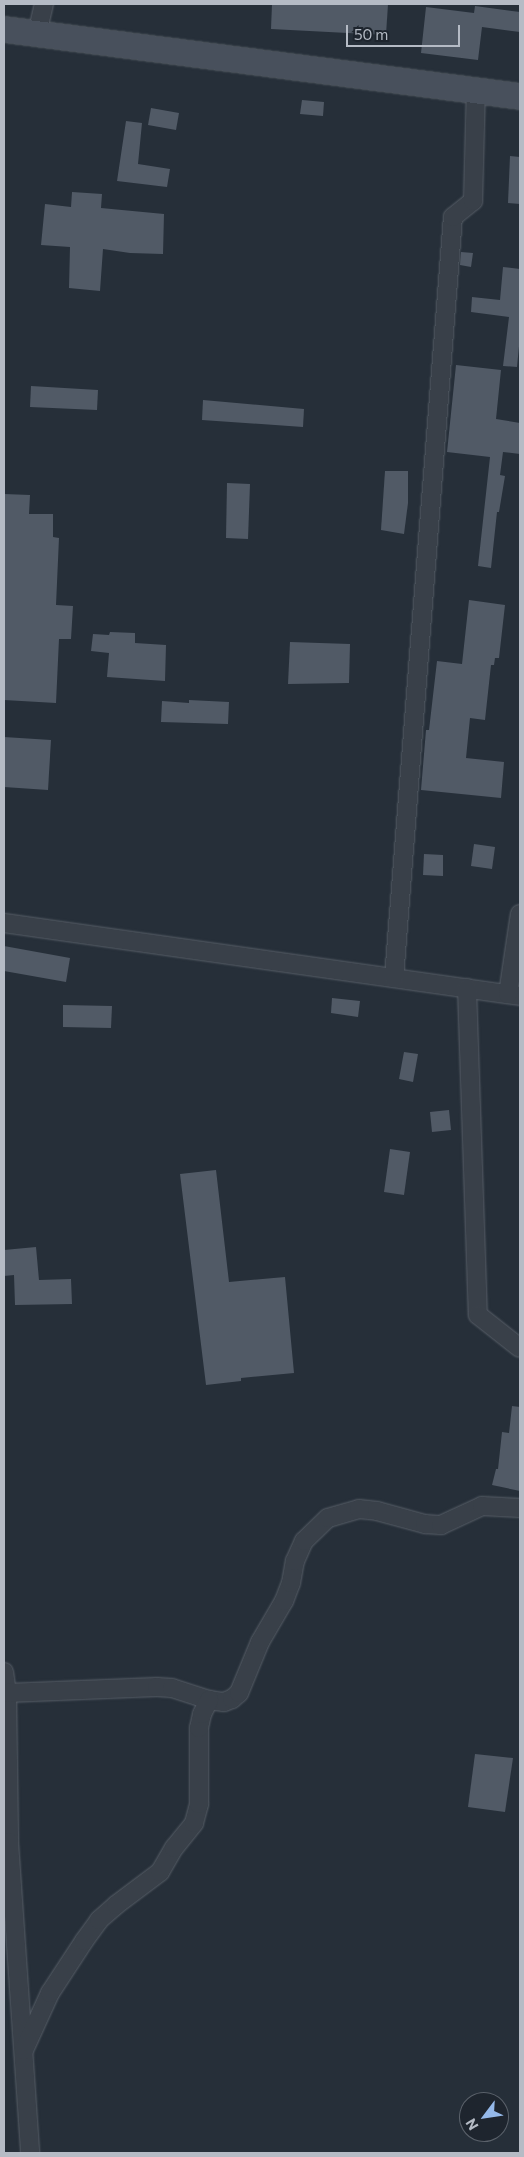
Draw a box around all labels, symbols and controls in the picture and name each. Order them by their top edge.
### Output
scale bar [349,15,463,47]
text: 50 m [354,25,388,43]
north arrow [459,2092,509,2142]
text: N [462,2116,482,2133]

